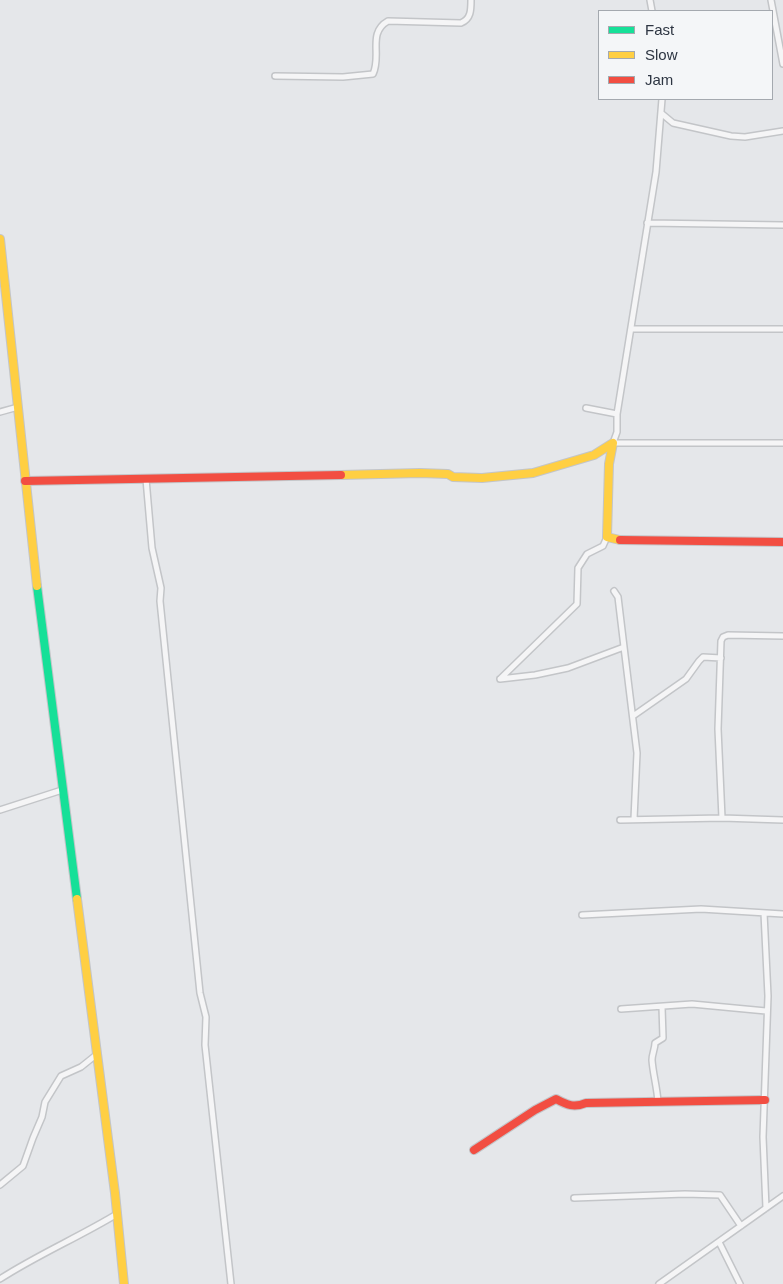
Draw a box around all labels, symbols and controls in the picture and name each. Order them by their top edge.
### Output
legend [598,10,773,100]
text: Fast [645,21,674,38]
text: Slow [645,46,678,63]
text: Jam [645,71,673,88]

